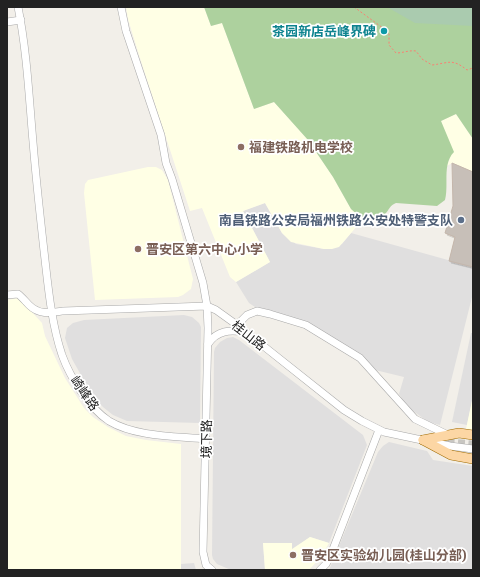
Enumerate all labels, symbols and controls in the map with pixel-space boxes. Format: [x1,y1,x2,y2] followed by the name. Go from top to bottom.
[272,23,376,39] place label: 茶园新店岳峰界碑
[379,26,389,36] marker: 茶园新店岳峰界碑
[249,139,353,155] place label: 福建铁路机电学校
[236,142,246,152] marker: 福建铁路机电学校
[219,212,453,228] place label: 南昌铁路公安局福州铁路公安处特警支队
[456,215,466,225] marker: 南昌铁路公安局福州铁路公安处特警支队
[146,241,263,257] place label: 晋安区第六中心小学
[133,244,143,254] marker: 晋安区第六中心小学
[229,317,269,353] street label: 桂山路
[67,372,103,414] street label: 崎峰路
[198,419,214,459] street label: 境下路
[301,547,467,563] place label: 晋安区实验幼儿园(桂山分部)
[288,550,298,560] marker: 晋安区实验幼儿园(桂山分部)

